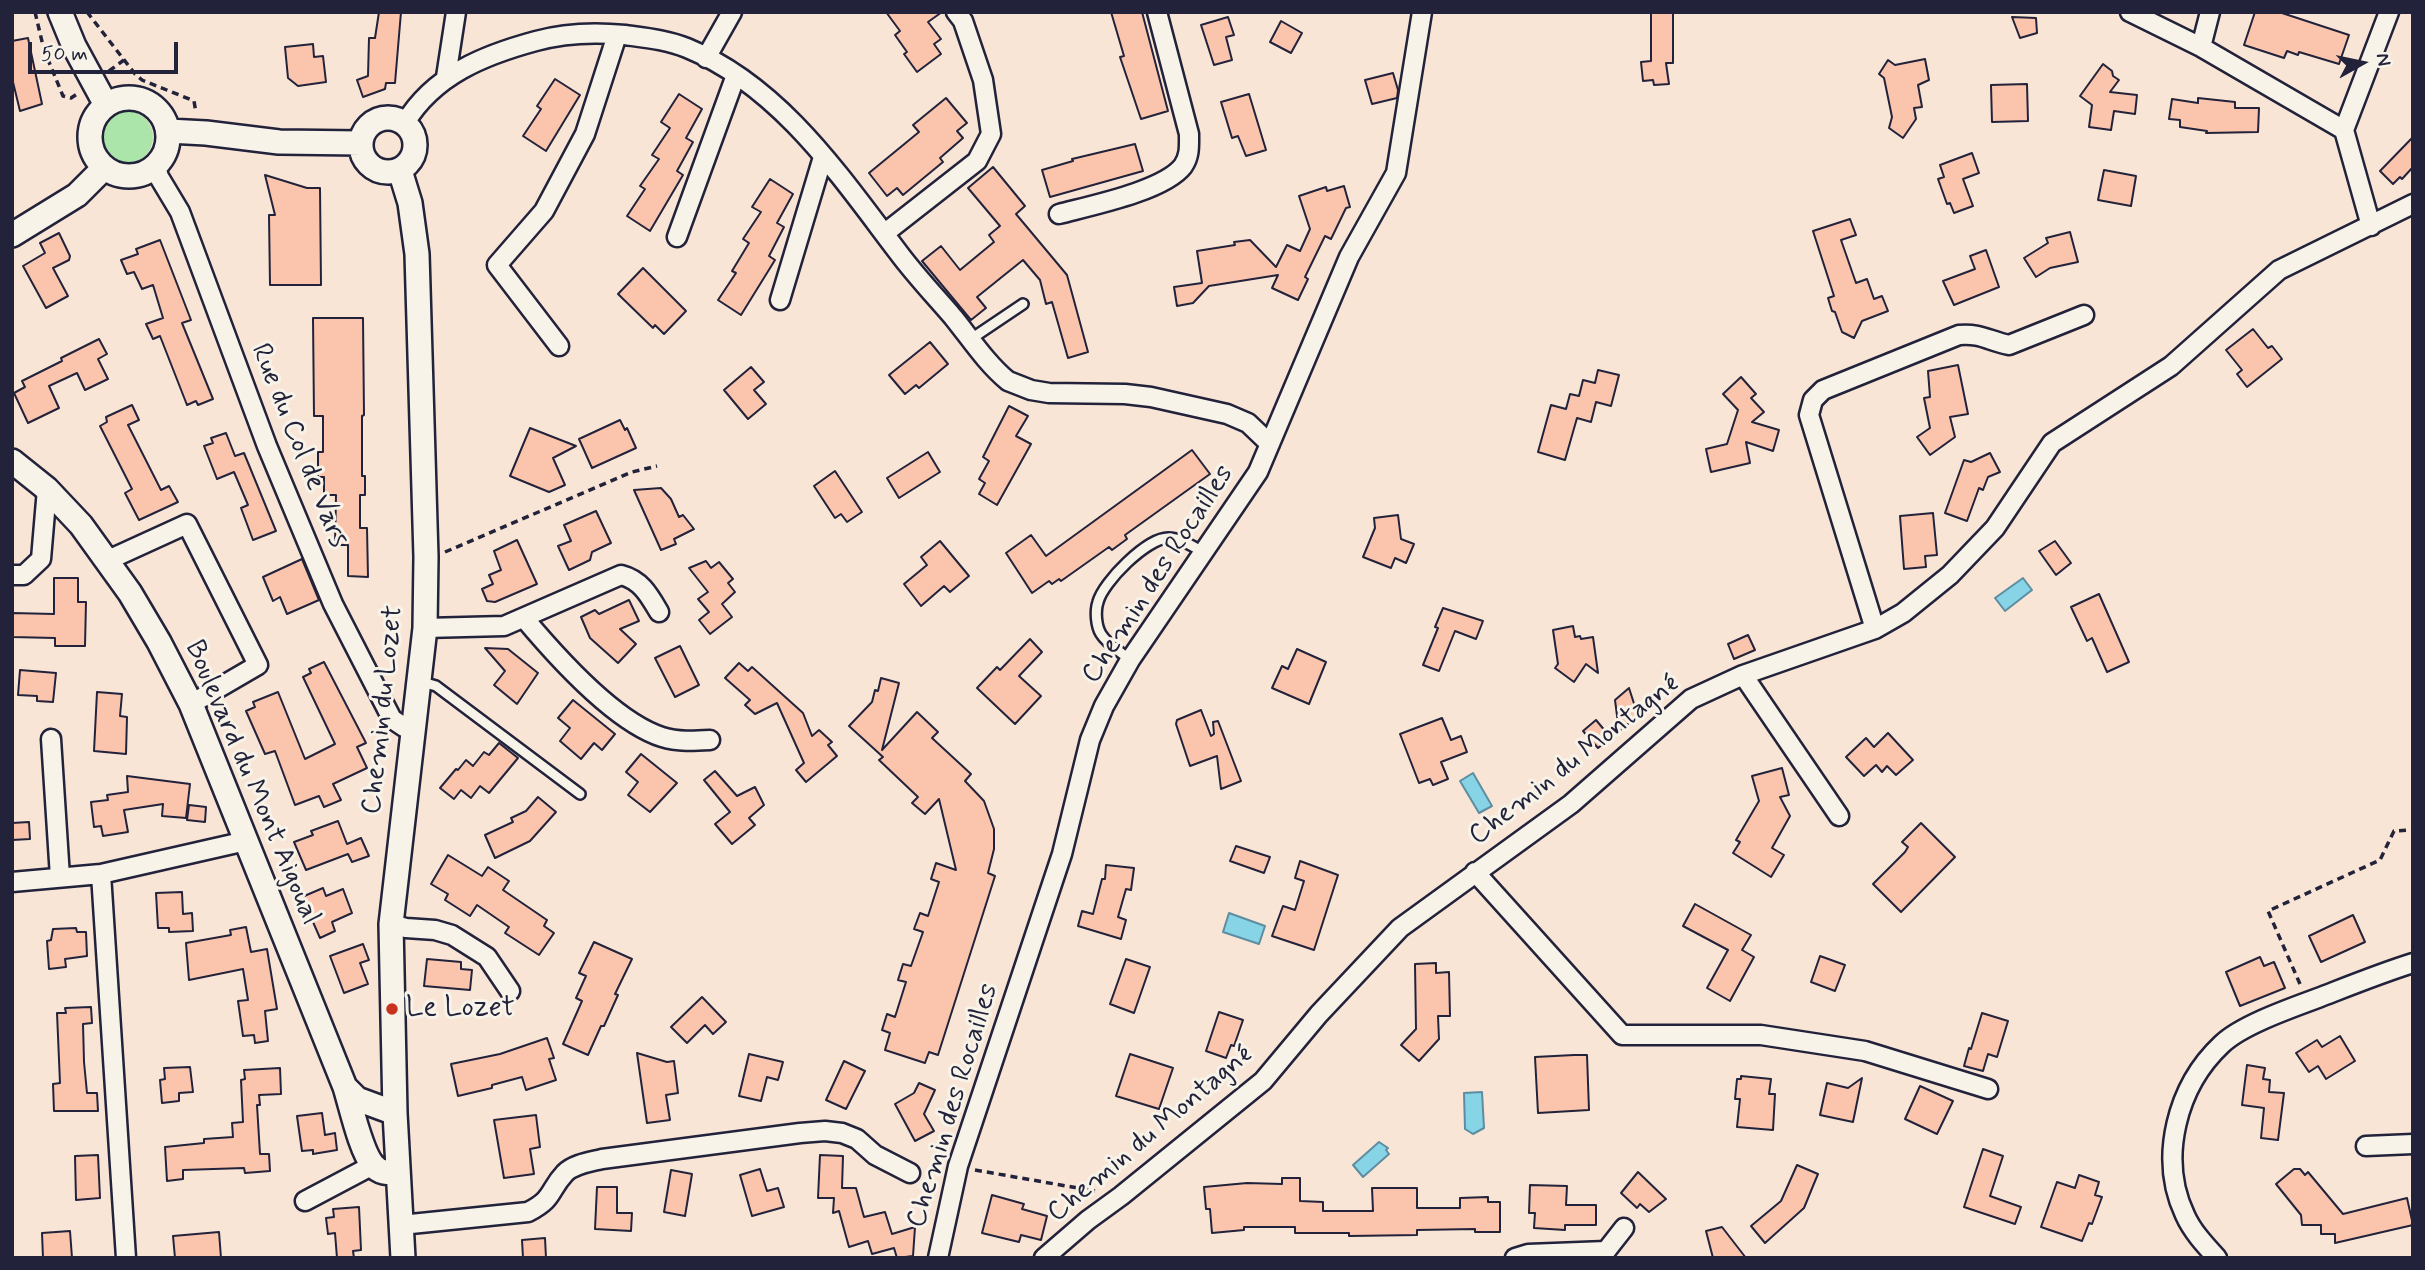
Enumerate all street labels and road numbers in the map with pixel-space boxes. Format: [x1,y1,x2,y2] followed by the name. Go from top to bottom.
[242,339,354,553] street label: Rue du Col de Vars
[1076,459,1242,691] street label: Chemin des Rocailles
[356,604,412,816] street label: Chemin du Lozet
[176,636,326,930] street label: Boulevard du Mont Aigoual
[1463,668,1687,854] street label: Chemin du Montagné
[901,980,1007,1232] street label: Chemin des Rocailles
[1041,1039,1261,1231] street label: Chemin du Montagné

